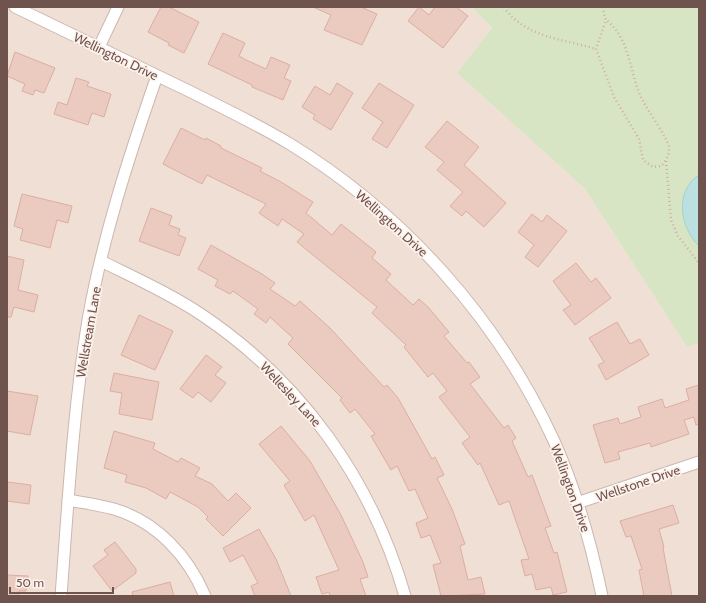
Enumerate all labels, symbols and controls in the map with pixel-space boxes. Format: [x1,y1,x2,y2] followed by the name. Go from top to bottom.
[71,29,161,83] street label: Wellington Drive
[352,186,432,260] street label: Wellington Drive
[72,285,104,379] street label: Wellstream Lane
[257,358,325,430] street label: Wellesley Lane
[548,442,594,534] street label: Wellington Drive
[594,461,682,505] street label: Wellstone Drive
[10,569,113,595] scale bar
[16,575,44,590] text: 50 m

